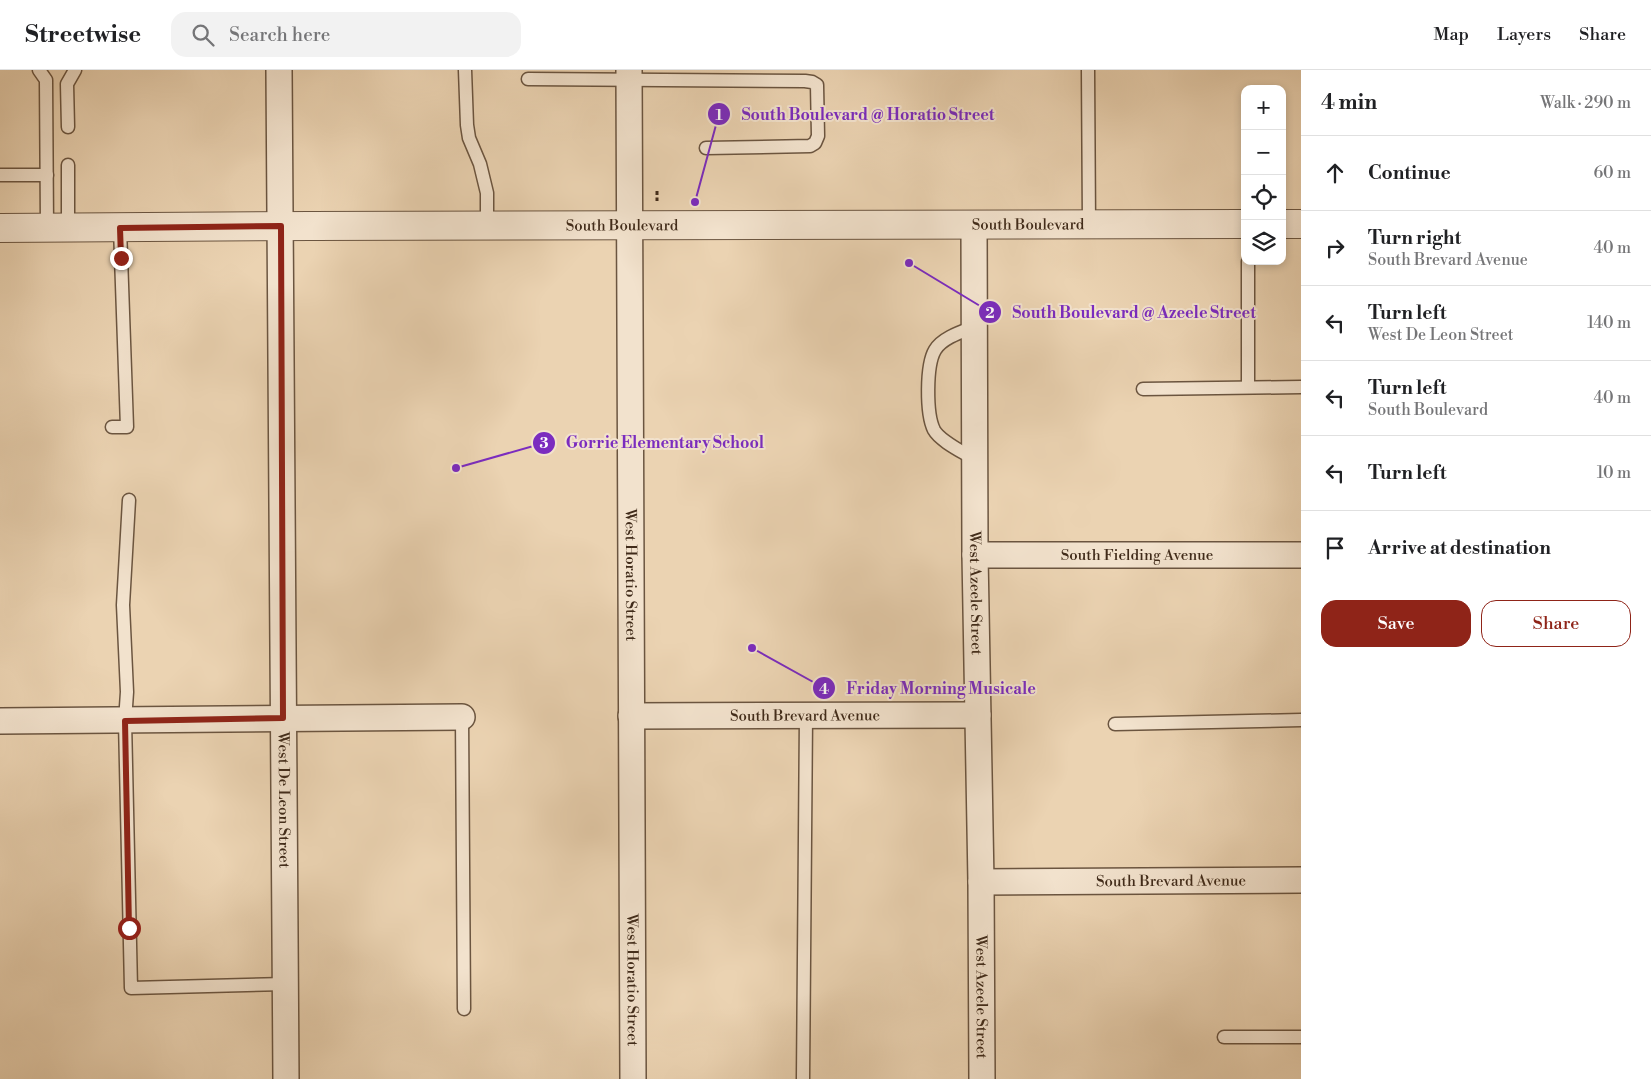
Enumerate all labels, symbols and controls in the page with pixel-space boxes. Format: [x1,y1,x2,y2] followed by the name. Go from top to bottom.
[171,12,521,57] search box
[25,20,141,50] text: Streetwise
[189,21,217,49] icon: search
[229,23,330,47] text: Search here
[1434,23,1469,46] text: Map
[1497,23,1551,46] text: Layers
[1579,23,1626,46] text: Share
[1241,85,1286,265] map controls
[1241,85,1286,130] button: +
[1321,90,1377,116] text: 4 min
[1540,93,1631,113] text: Walk · 290 m
[706,99,1004,130] callout: South Boulevard @ Horatio Street
[742,105,995,125] text: South Boulevard @ Horatio Street
[715,106,723,125] text: 1
[1241,130,1286,175] button: −
[1321,159,1349,187] icon: ahead
[1368,161,1451,185] text: Continue
[1593,163,1631,183] text: 60 m
[1241,175,1286,220] button: locate
[972,215,1085,235] street label: South Boulevard
[566,216,679,235] street label: South Boulevard
[1241,220,1286,265] button: layers
[1368,226,1461,250] text: Turn right
[1321,234,1349,262] icon: right
[1594,238,1631,258] text: 40 m
[110,247,133,270] route end
[1368,250,1528,270] text: South Brevard Avenue
[977,297,1266,328] callout: South Boulevard @ Azeele Street
[1368,301,1447,325] text: Turn left
[1012,303,1256,323] text: South Boulevard @ Azeele Street
[985,304,995,323] text: 2
[1321,309,1349,337] icon: left
[1587,313,1631,333] text: 140 m
[1368,325,1513,345] text: West De Leon Street
[1368,376,1447,400] text: Turn left
[1321,384,1349,412] icon: left
[1594,388,1631,408] text: 40 m
[1368,400,1488,420] text: South Boulevard
[531,427,774,458] callout: Gorrie Elementary School
[566,433,765,453] text: Gorrie Elementary School
[539,434,549,453] text: 3
[1321,459,1349,487] icon: left
[1368,461,1447,485] text: Turn left
[1597,463,1631,483] text: 10 m
[621,508,640,642] street label: West Horatio Street
[965,530,986,656] street label: West Azeele Street
[1321,534,1349,562] icon: arrive
[1368,536,1551,560] text: Arrive at destination
[1061,546,1213,565] street label: South Fielding Avenue
[1321,600,1471,647] button: Save
[1481,600,1631,647] button: Share
[811,673,1046,704] callout: Friday Morning Musicale
[846,679,1036,699] text: Friday Morning Musicale
[819,680,829,699] text: 4
[730,706,880,726] street label: South Brevard Avenue
[274,731,294,869] street label: West De Leon Street
[1096,871,1246,891] street label: South Brevard Avenue
[622,913,642,1047] street label: West Horatio Street
[118,917,141,940] route start
[971,934,991,1060] street label: West Azeele Street

